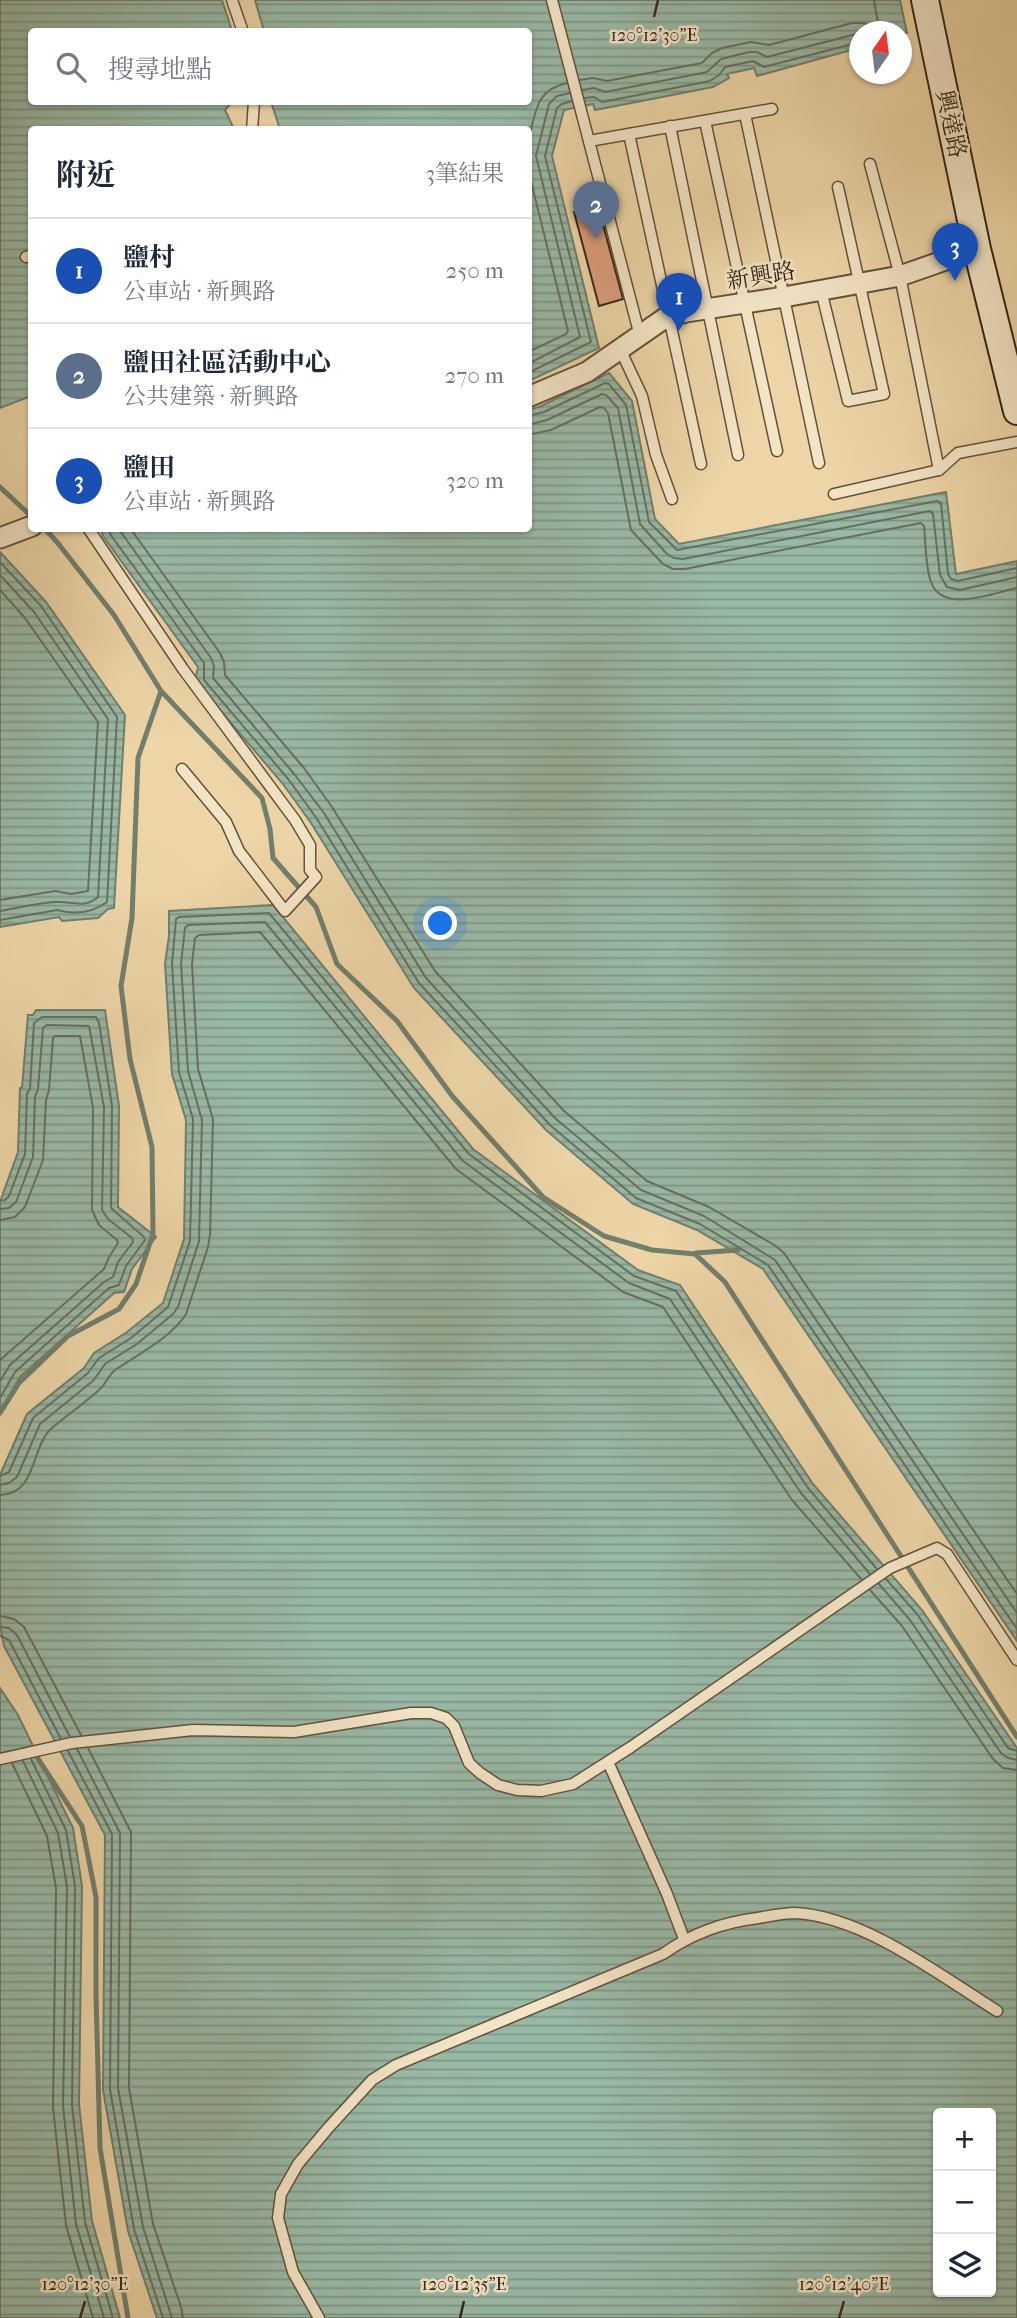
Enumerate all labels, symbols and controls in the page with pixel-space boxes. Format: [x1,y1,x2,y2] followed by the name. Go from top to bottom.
[849,21,912,84] north arrow
[610,25,698,46] text: 120°12'30"E
[28,28,532,105] search box
[52,48,90,86] icon: search
[108,54,212,85] text: 搜尋地點
[931,87,971,161] street label: 興達路
[56,158,116,193] text: 附近
[426,160,504,187] text: 3筆結果
[573,181,619,239] pin: 2
[932,223,978,281] pin: 3
[123,242,175,273] text: 鹽村
[75,257,83,284] text: 1
[446,257,504,284] text: 250 m
[725,257,797,295] street label: 新興路
[656,273,702,331] pin: 1
[123,278,276,305] text: 公車站 · 新興路
[123,347,331,378] text: 鹽田社區活動中心
[73,362,85,389] text: 2
[444,362,504,389] text: 270 m
[123,383,299,410] text: 公共建築 · 新興路
[123,452,175,483] text: 鹽田
[74,467,84,494] text: 3
[446,467,504,494] text: 320 m
[123,488,276,515] text: 公車站 · 新興路
[423,906,457,940] your location
[933,2108,996,2297] map controls
[933,2108,996,2171] button: +
[933,2171,996,2234] button: −
[933,2234,996,2297] button: layers
[41,2274,129,2295] text: 120°12'30"E
[422,2274,506,2295] text: 120°12'35"E
[799,2274,889,2295] text: 120°12'40"E

